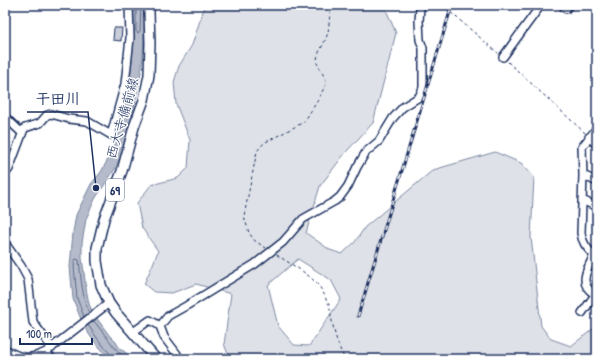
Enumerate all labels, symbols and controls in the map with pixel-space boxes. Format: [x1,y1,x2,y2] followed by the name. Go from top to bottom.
[101,75,142,161] street label: 西大寺備前線
[27,85,88,112] callout: 干田川
[35,88,81,109] text: 干田川
[106,179,124,201] road number: 69
[20,320,92,346] scale bar
[26,325,52,342] text: 100 m

